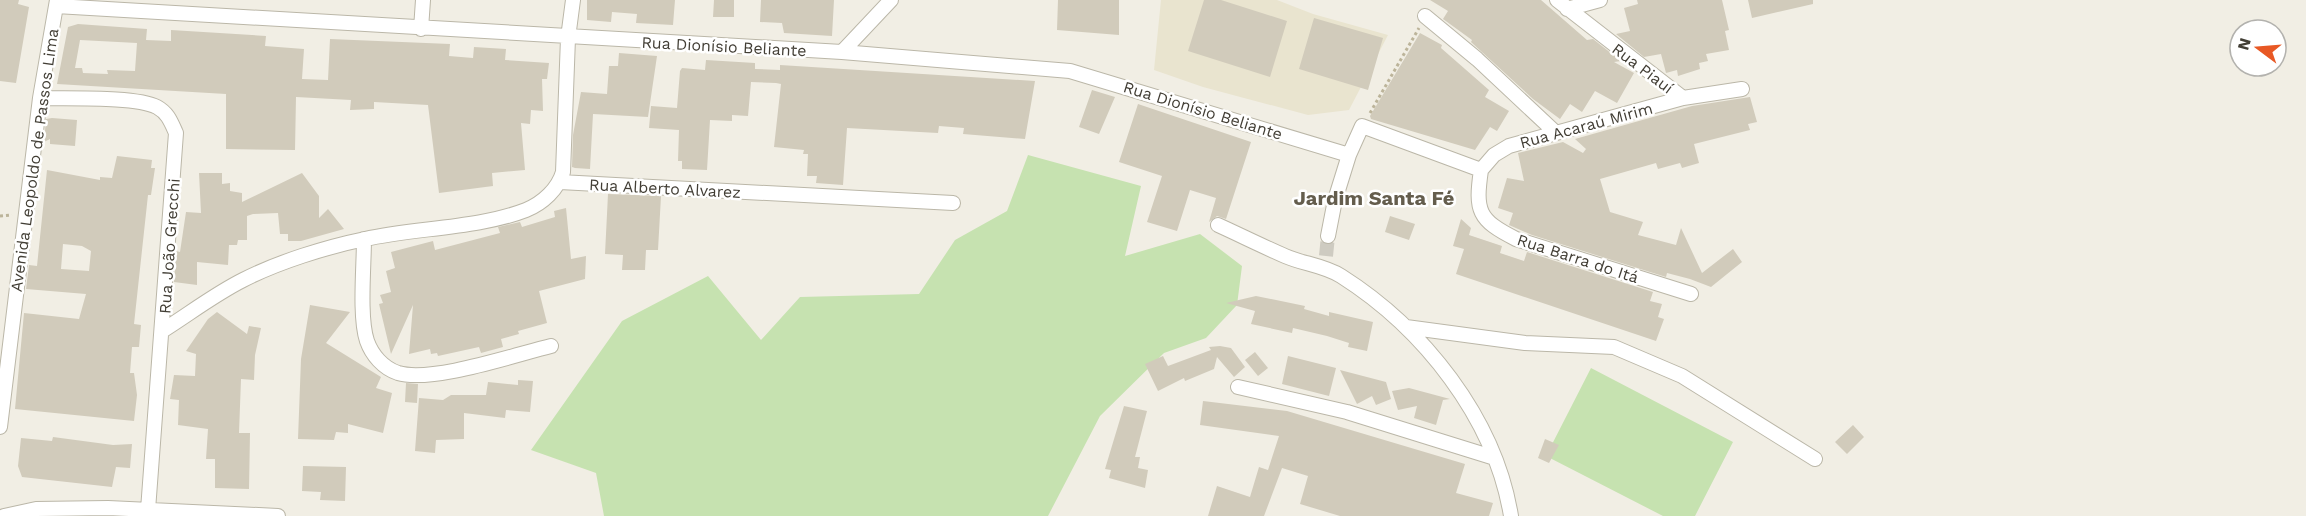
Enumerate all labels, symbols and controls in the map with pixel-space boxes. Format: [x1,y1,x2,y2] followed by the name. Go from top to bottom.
[2228,18,2288,78] north arrow
[7,27,62,293] street label: Avenida Leopoldo de Passos Lima
[641,33,807,60] street label: Rua Dionísio Beliante
[2233,36,2255,52] text: N
[1608,39,1677,98] street label: Rua Piauí
[1121,77,1285,144] street label: Rua Dionísio Beliante
[1518,99,1655,152] street label: Rua Acaraú Mirim
[589,175,741,202] street label: Rua Alberto Alvarez
[155,178,184,314] street label: Rua João Grecchi
[1294,186,1454,210] district label: Jardim Santa Fé
[1515,230,1641,287] street label: Rua Barra do Itá

